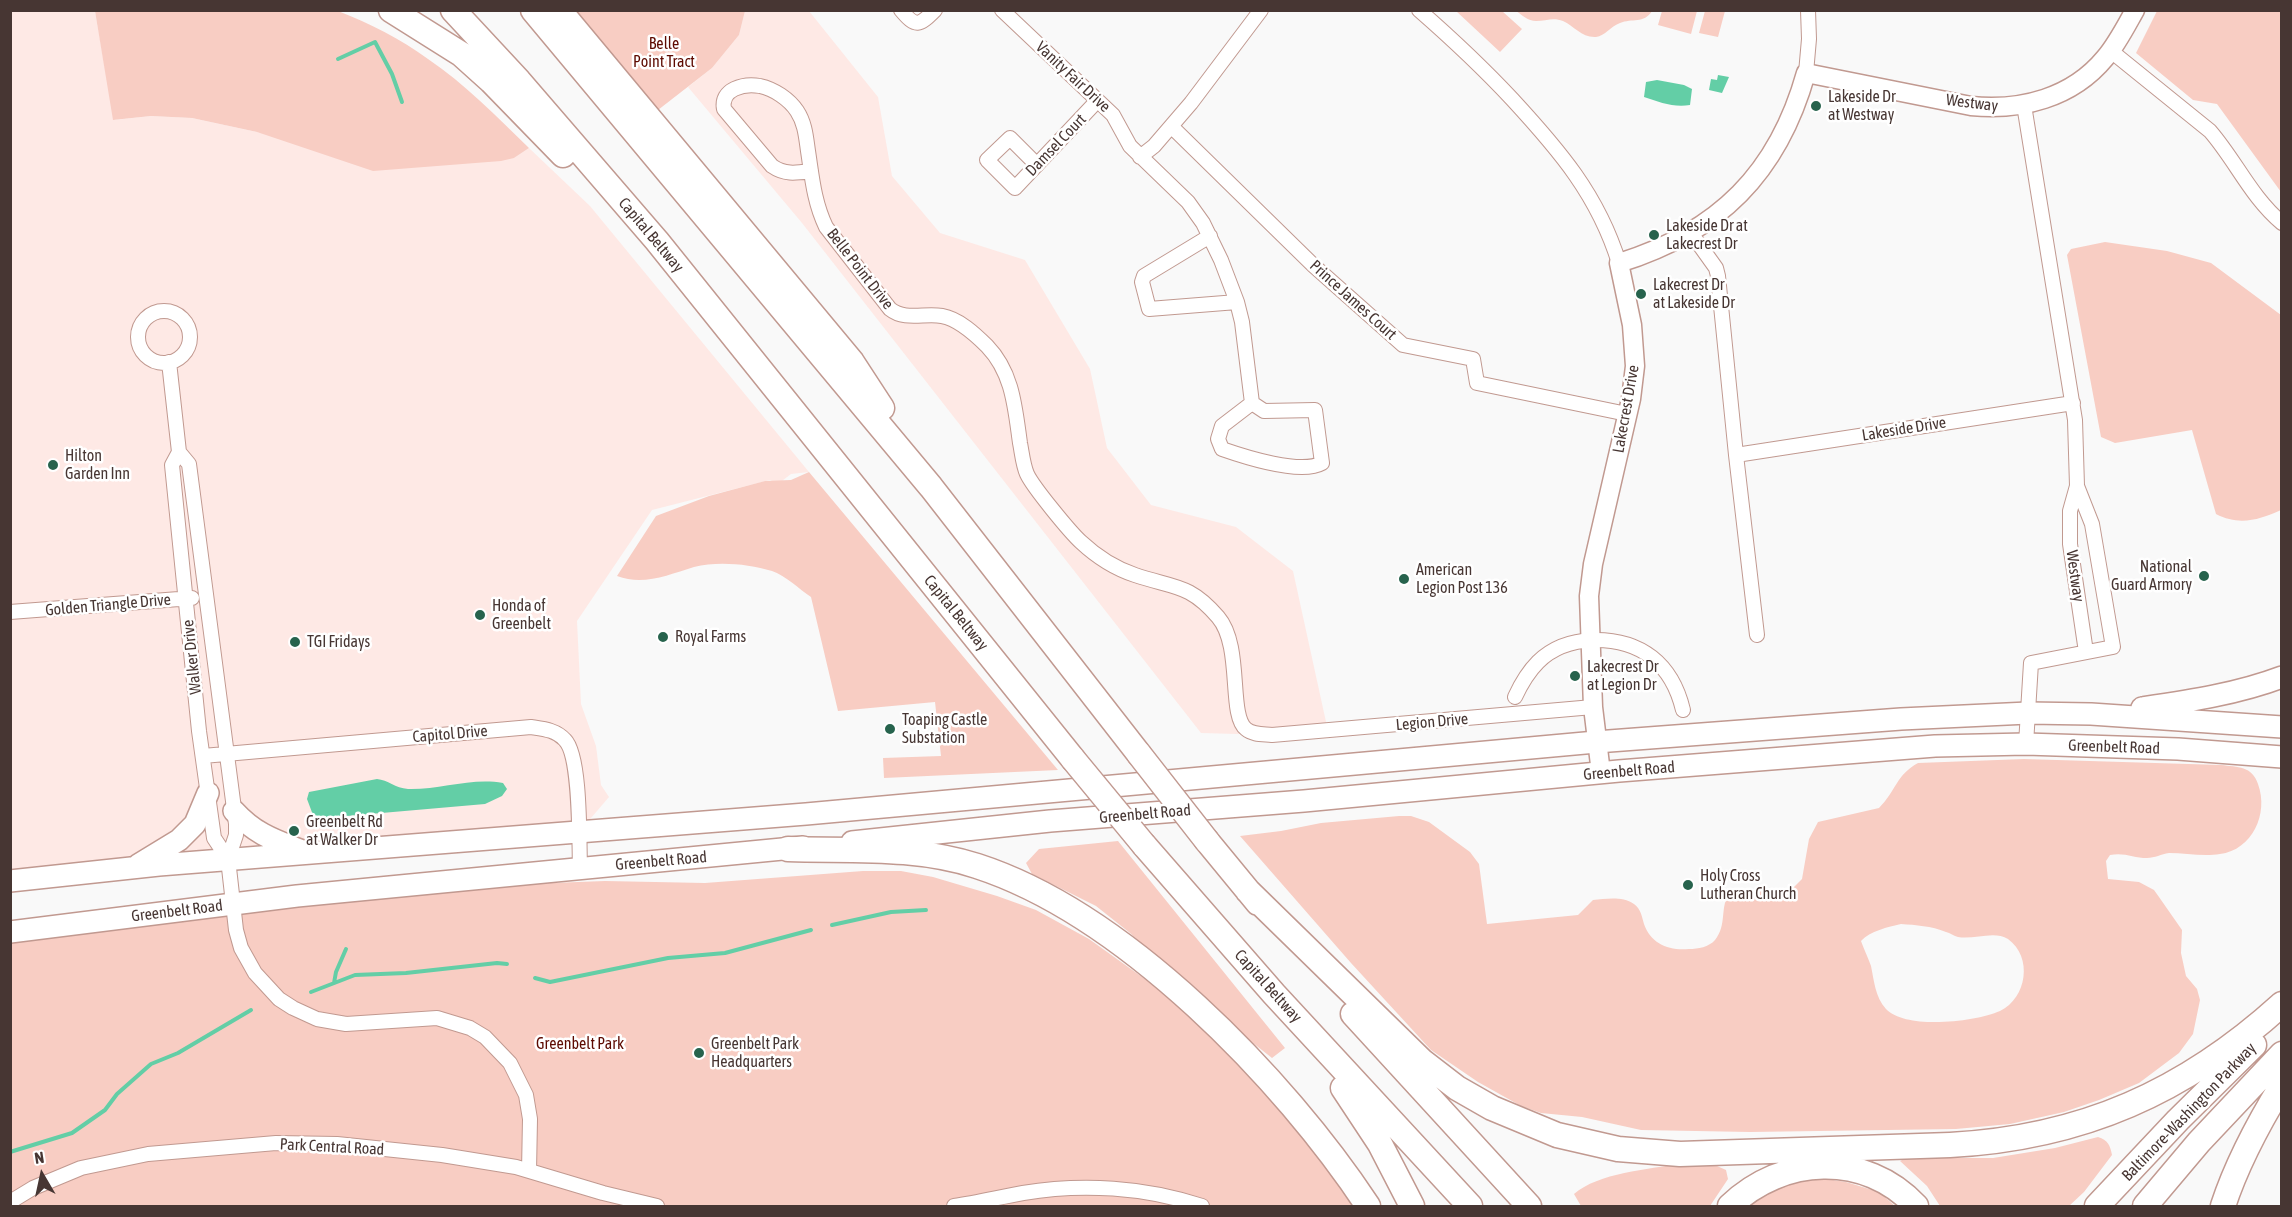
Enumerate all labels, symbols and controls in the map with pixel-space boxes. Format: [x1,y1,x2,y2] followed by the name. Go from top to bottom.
[633,34,695,72] park label: Belle Point Tract
[1032,38,1114,116] street label: Vanity Fair Drive
[1828,87,1896,125] place label: Lakeside Dr at Westway
[1945,90,1999,116] street label: Westway
[1809,99,1823,113] marker: Lakeside Dr at Westway
[1022,110,1090,180] street label: Damsel Court
[614,194,688,276] street label: Capital Beltway
[1666,216,1748,254] place label: Lakeside Dr at Lakecrest Dr
[823,225,897,313] street label: Belle Point Drive
[1647,228,1661,242] marker: Lakeside Dr at Lakecrest Dr
[1306,256,1400,344] street label: Prince James Court
[1653,275,1735,313] place label: Lakecrest Dr at Lakeside Dr
[1634,287,1648,301] marker: Lakecrest Dr at Lakeside Dr
[1609,364,1643,454] street label: Lakecrest Drive
[1861,413,1947,445] street label: Lakeside Drive
[65,446,130,484] place label: Hilton Garden Inn
[46,458,60,472] marker: Hilton Garden Inn
[2062,549,2088,603] street label: Westway
[2111,557,2192,595] place label: National Guard Armory
[1416,560,1508,598] place label: American Legion Post 136
[2197,569,2211,583] marker: National Guard Armory
[920,571,992,655] street label: Capital Beltway
[1397,572,1411,586] marker: American Legion Post 136
[44,590,172,620] street label: Golden Triangle Drive
[492,596,551,634] place label: Honda of Greenbelt
[473,608,487,622] marker: Honda of Greenbelt
[179,619,205,695] street label: Walker Drive
[675,627,746,647] place label: Royal Farms
[656,630,670,644] marker: Royal Farms
[307,632,370,652] place label: TGI Fridays
[288,635,302,649] marker: TGI Fridays
[1587,657,1659,695] place label: Lakecrest Dr at Legion Dr
[1568,669,1582,683] marker: Lakecrest Dr at Legion Dr
[1395,709,1469,735] street label: Legion Drive
[902,710,987,748] place label: Toaping Castle Substation
[412,721,488,747] street label: Capitol Drive
[883,722,897,736] marker: Toaping Castle Substation
[2068,736,2160,758] street label: Greenbelt Road
[1582,757,1676,785] street label: Greenbelt Road
[1098,800,1192,828] street label: Greenbelt Road
[306,812,383,850] place label: Greenbelt Rd at Walker Dr
[287,824,301,838] marker: Greenbelt Rd at Walker Dr
[614,847,708,875] street label: Greenbelt Road
[1700,866,1796,904] place label: Holy Cross Lutheran Church
[1681,878,1695,892] marker: Holy Cross Lutheran Church
[130,896,224,926] street label: Greenbelt Road
[1230,946,1306,1026] street label: Capital Beltway
[536,1034,624,1054] park label: Greenbelt Park
[711,1034,799,1072] place label: Greenbelt Park Headquarters
[2118,1039,2260,1185] street label: Baltimore-Washington Parkway
[692,1046,706,1060] marker: Greenbelt Park Headquarters
[279,1135,385,1159] street label: Park Central Road
[12,1145,72,1205] north arrow
[33,1148,45,1167] text: N

